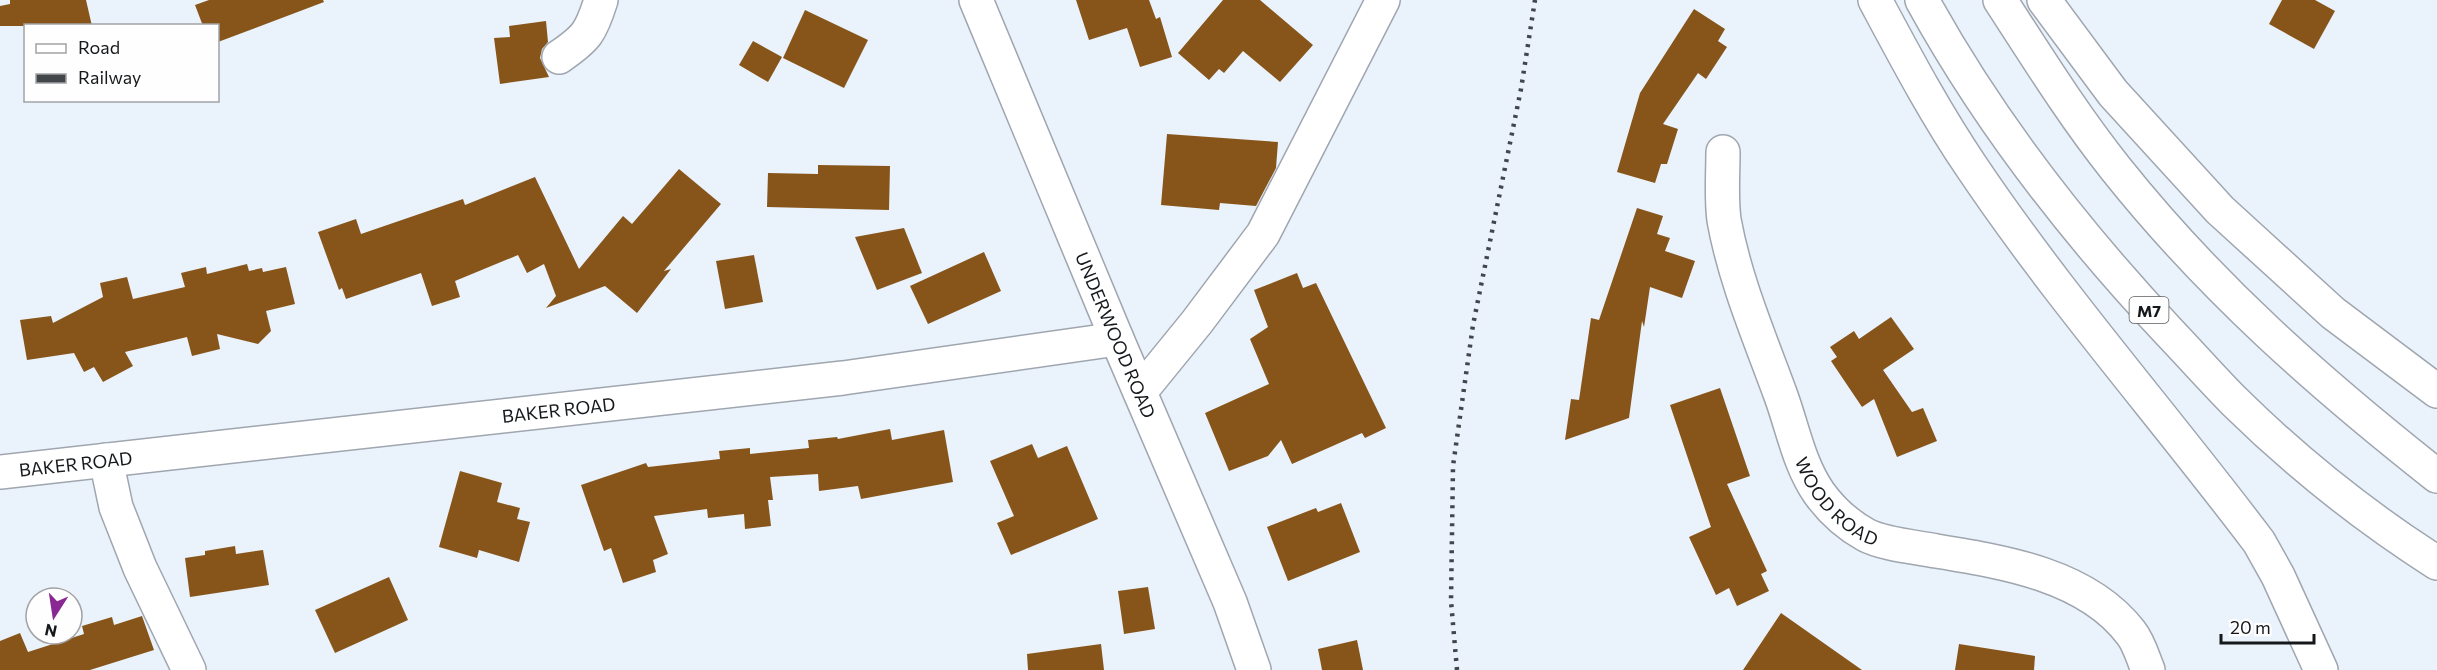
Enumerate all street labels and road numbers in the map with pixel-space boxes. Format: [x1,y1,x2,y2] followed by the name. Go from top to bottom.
[1071,249,1161,421] street label: UNDERWOOD ROAD
[2130,297,2168,323] road number: M7
[501,392,616,427] street label: BAKER ROAD
[18,446,133,481] street label: BAKER ROAD
[1791,453,1881,550] street label: WOOD ROAD

